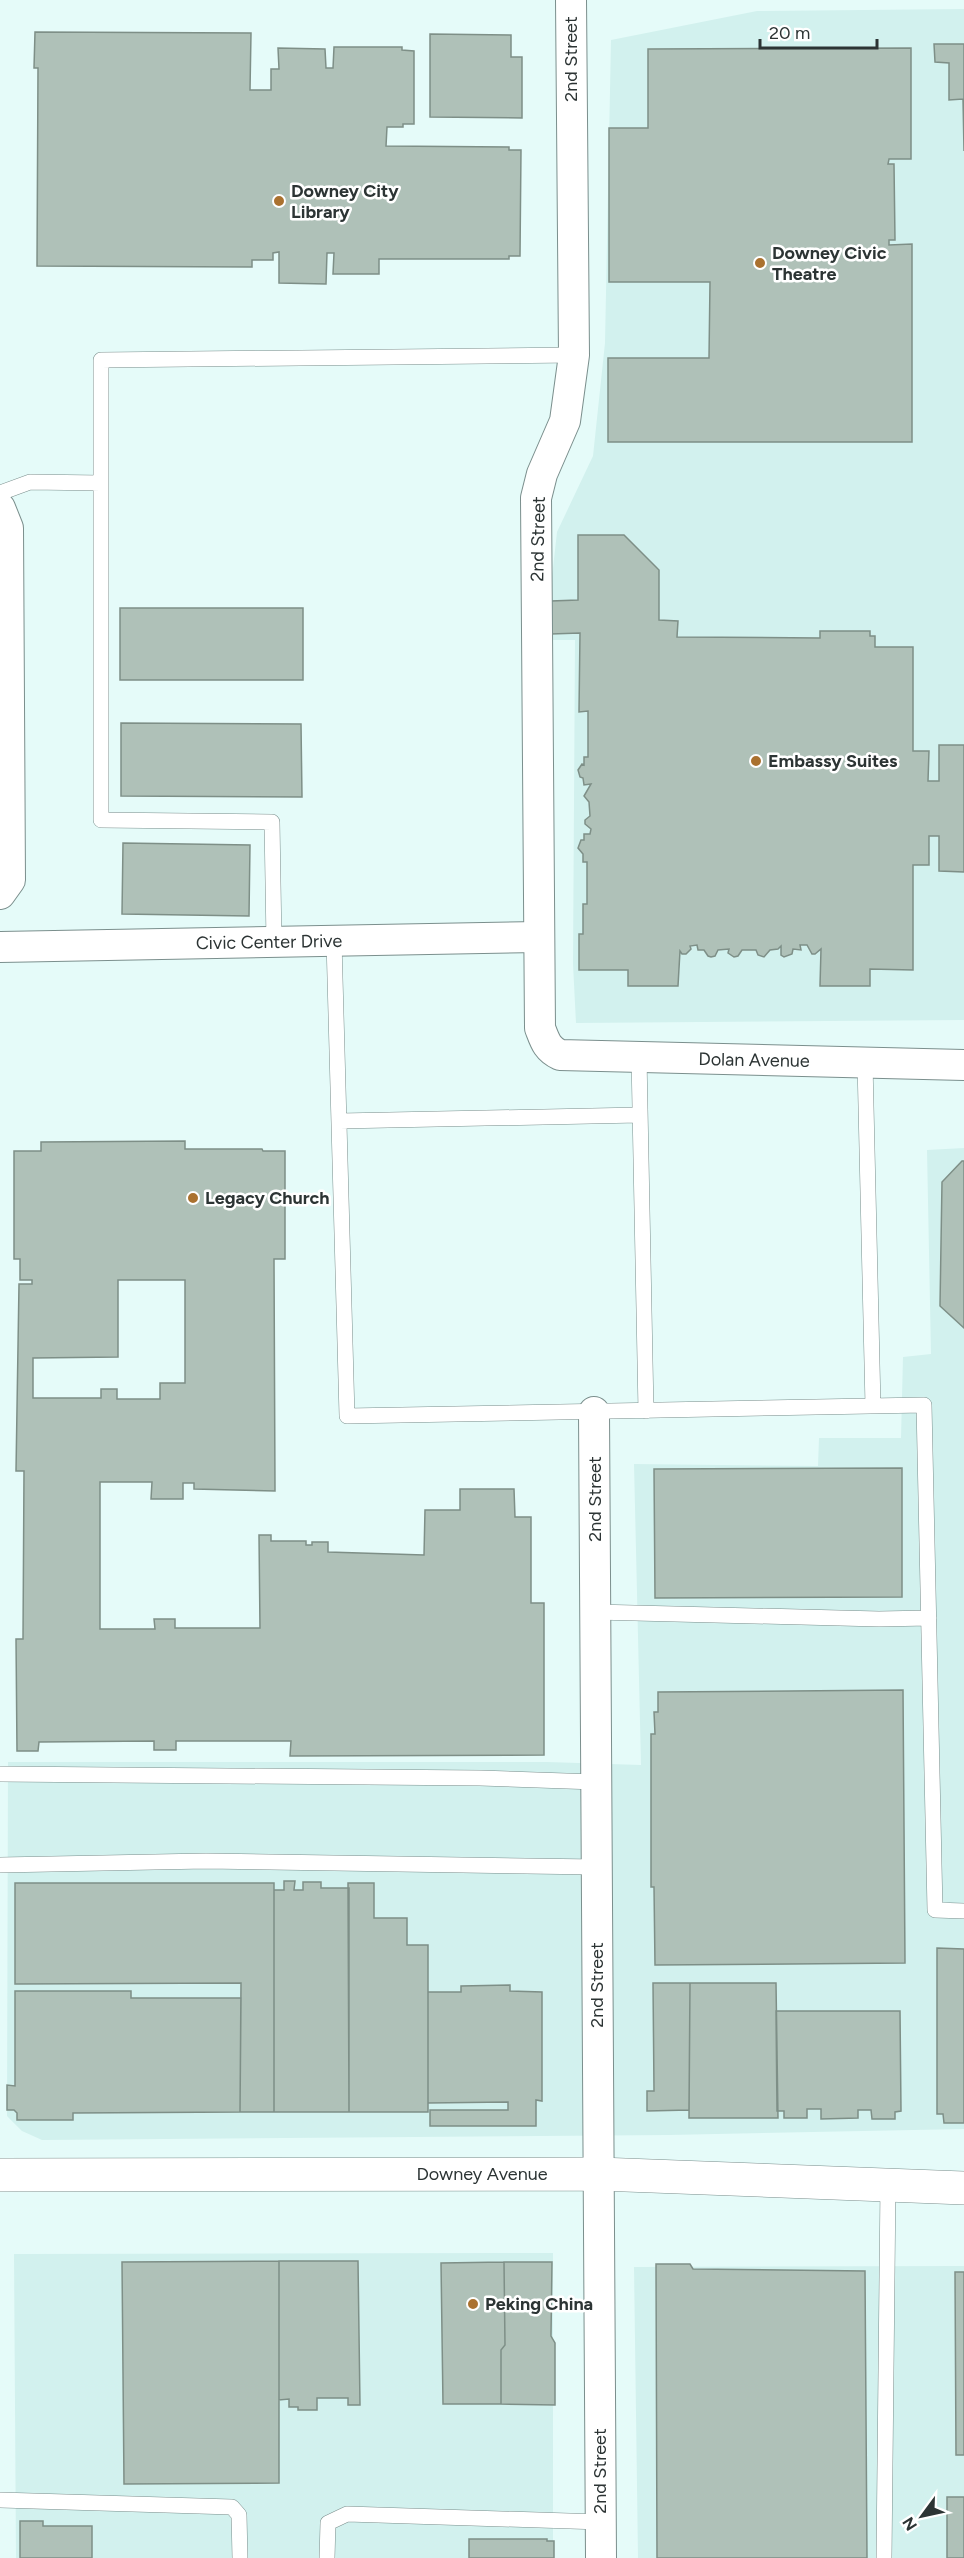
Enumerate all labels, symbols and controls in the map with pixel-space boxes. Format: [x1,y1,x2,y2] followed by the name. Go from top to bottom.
[760,12,877,50] scale bar
[560,16,582,102] street label: 2nd Street
[769,22,810,44] text: 20 m
[291,180,399,223] place label: Downey City Library
[272,194,286,208] marker: Downey City Library
[772,242,887,285] place label: Downey Civic Theatre
[753,256,767,270] marker: Downey Civic Theatre
[526,496,550,582] street label: 2nd Street
[768,750,898,772] place label: Embassy Suites
[749,754,763,768] marker: Embassy Suites
[196,930,343,954] street label: Civic Center Drive
[698,1048,810,1072] street label: Dolan Avenue
[205,1187,330,1209] place label: Legacy Church
[186,1191,200,1205] marker: Legacy Church
[584,1456,606,1542] street label: 2nd Street
[586,1942,608,2028] street label: 2nd Street
[416,2163,548,2185] street label: Downey Avenue
[485,2293,593,2315] place label: Peking China
[466,2297,480,2311] marker: Peking China
[589,2428,611,2514] street label: 2nd Street
[892,2486,952,2546] north arrow
[899,2514,921,2534] text: N

